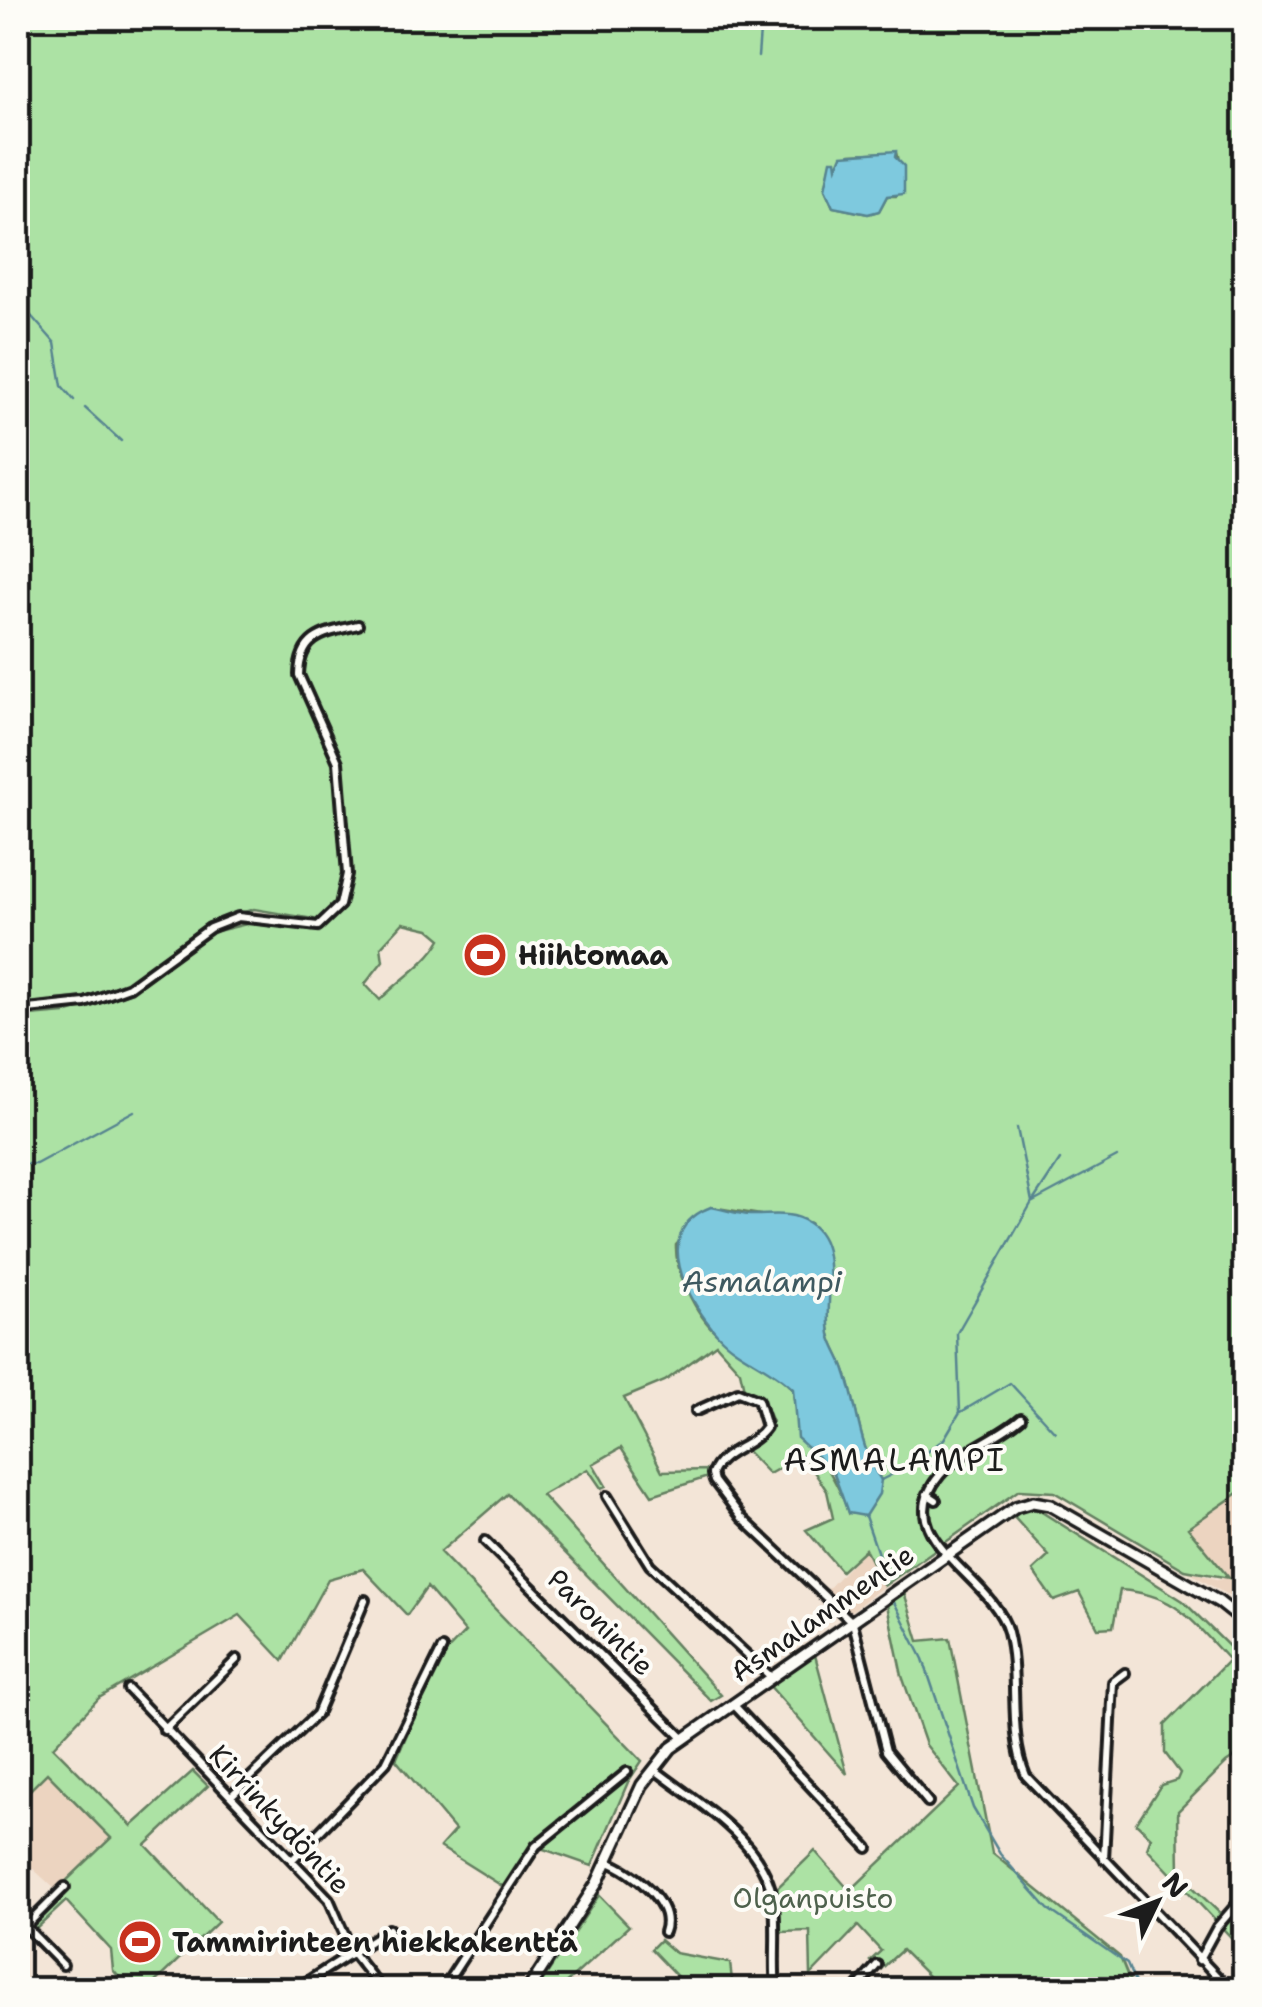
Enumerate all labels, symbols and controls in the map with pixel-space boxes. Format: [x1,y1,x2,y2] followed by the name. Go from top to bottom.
[462,932,508,978] sports icon: Hiihtomaa
[518,936,668,974] place label: Hiihtomaa
[682,1261,843,1302] water label: Asmalampi
[784,1438,1006,1481] district label: ASMALAMPI
[723,1535,921,1691] street label: Asmalammentie
[539,1560,663,1684] street label: Paronintie
[201,1736,359,1902] street label: Kirrinkydöntie
[1107,1852,1207,1952] north arrow
[1154,1864,1197,1906] text: N
[733,1879,893,1917] park label: Olganpuisto
[117,1919,163,1965] sports icon: Tammirinteen hiekkakenttä
[172,1923,578,1961] place label: Tammirinteen hiekkakenttä

